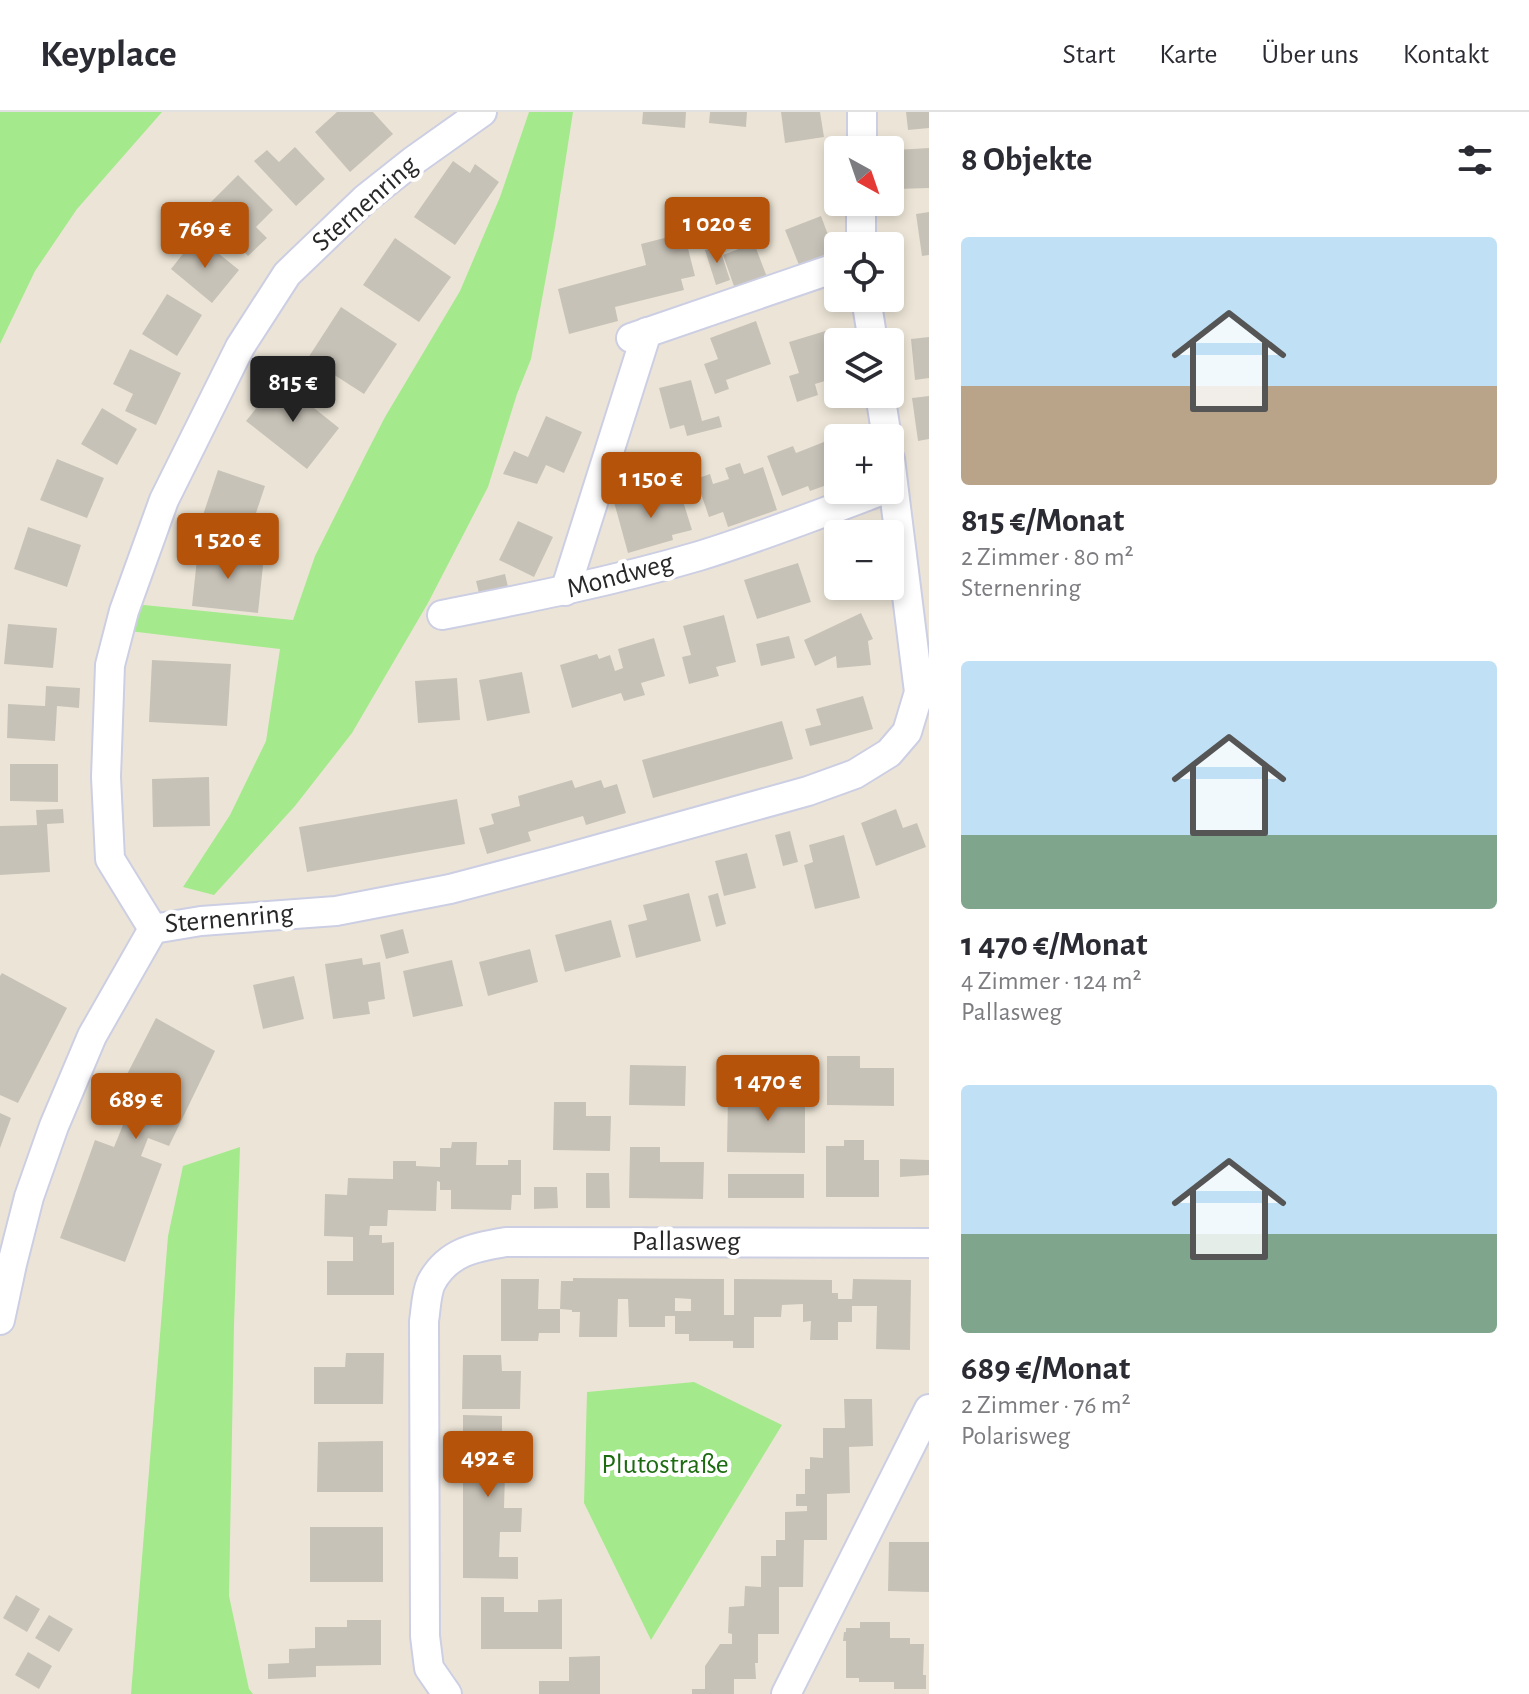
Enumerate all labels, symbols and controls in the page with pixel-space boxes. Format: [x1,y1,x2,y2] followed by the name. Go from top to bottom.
[40,36,177,74] text: Keyplace
[1063,41,1115,69] text: Start
[1159,41,1218,69] text: Karte
[1262,41,1359,69] text: Über uns
[1403,41,1489,69] text: Kontakt
[824,136,904,216] north arrow
[824,136,904,600] map controls
[1453,138,1497,182] icon: filters
[961,143,1092,177] text: 8 Objekte
[307,151,423,257] street label: Sternenring
[643,197,791,265] pin: 1 020 €
[149,202,261,270] pin: 769 €
[683,210,751,236] text: 1 020 €
[179,215,231,241] text: 769 €
[824,232,904,312] button: locate
[1157,289,1301,433] icon: home
[824,328,904,408] button: layers
[237,356,349,424] pin: 815 €
[268,369,318,395] text: 815 €
[824,424,904,504] button: +
[577,452,725,520] pin: 1 150 €
[619,465,683,491] text: 1 150 €
[961,504,1124,538] text: 815 €/Monat
[154,513,302,581] pin: 1 520 €
[824,520,904,600] button: −
[195,526,261,552] text: 1 520 €
[961,544,1134,570] text: 2 Zimmer · 80 m²
[564,548,676,604] street label: Mondweg
[961,575,1081,601] text: Sternenring
[1157,713,1301,857] icon: home
[163,899,295,939] street label: Sternenring
[961,928,1148,962] text: 1 470 €/Monat
[961,968,1142,994] text: 4 Zimmer · 124 m²
[961,999,1062,1025] text: Pallasweg
[694,1055,842,1123] pin: 1 470 €
[734,1068,802,1094] text: 1 470 €
[80,1073,192,1141] pin: 689 €
[109,1086,163,1112] text: 689 €
[1157,1137,1301,1281] icon: home
[632,1228,741,1256] street label: Pallasweg
[961,1352,1130,1386] text: 689 €/Monat
[961,1392,1131,1418] text: 2 Zimmer · 76 m²
[961,1423,1070,1449] text: Polarisweg
[432,1431,544,1499] pin: 492 €
[461,1444,515,1470] text: 492 €
[601,1451,729,1479] park label: Plutostraße

